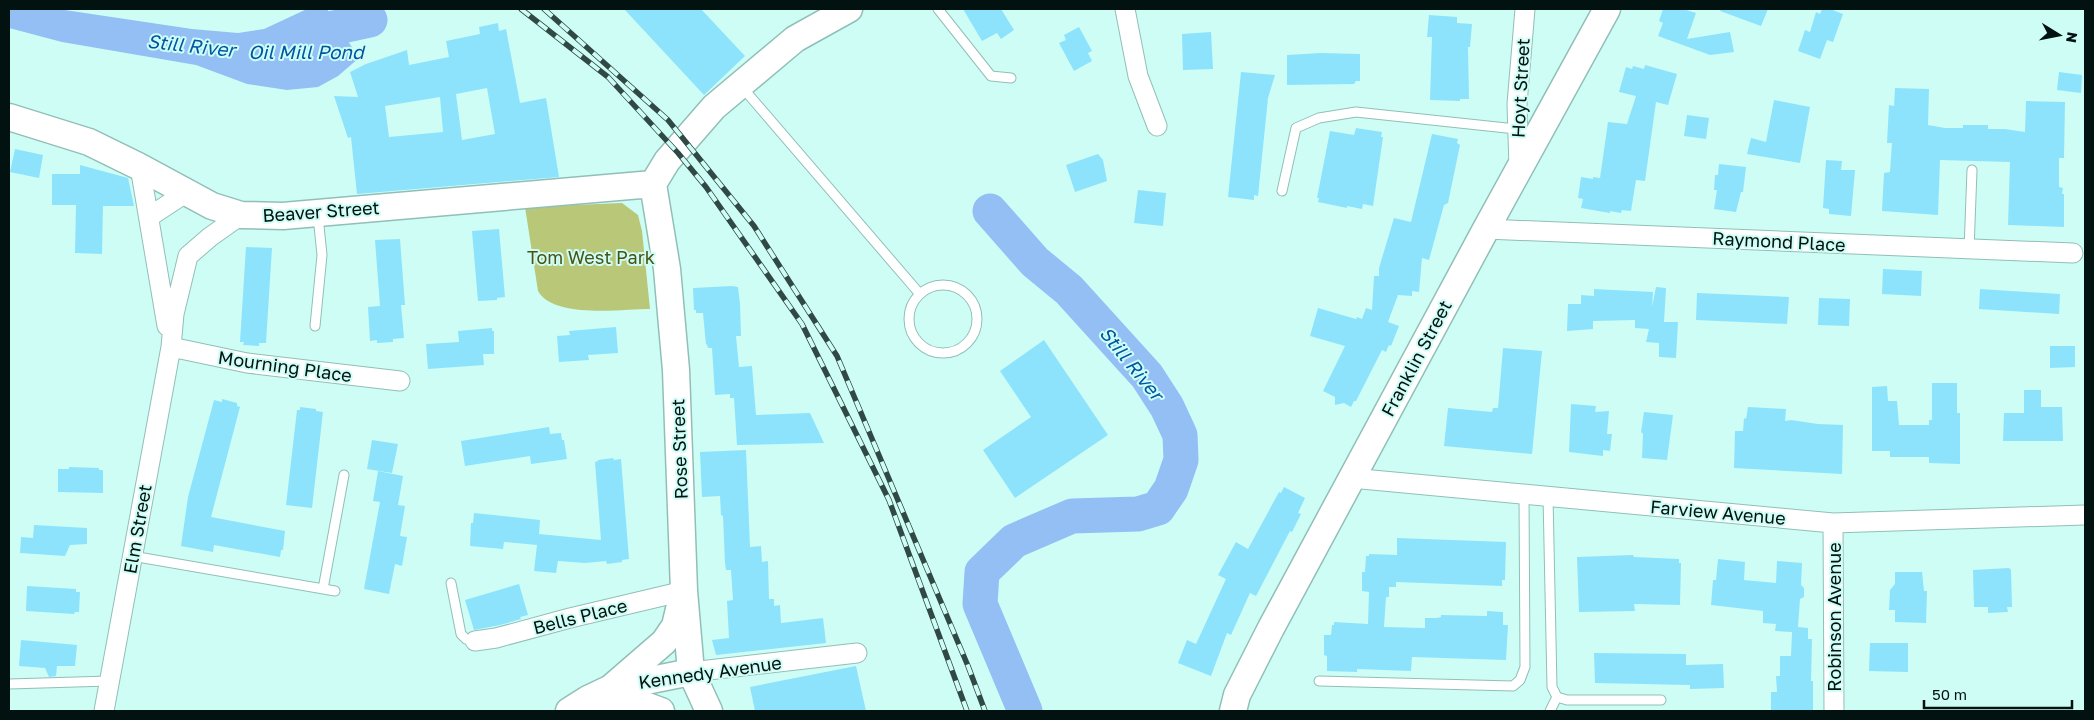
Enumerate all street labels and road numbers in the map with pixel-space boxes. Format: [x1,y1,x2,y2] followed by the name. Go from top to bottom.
[1506,38,1534,138] street label: Hoyt Street
[262,196,380,226] street label: Beaver Street
[1712,227,1846,255] street label: Raymond Place
[1376,296,1456,420] street label: Franklin Street
[217,346,353,386] street label: Mourning Place
[666,398,692,500] street label: Rose Street
[118,483,156,575] street label: Elm Street
[1649,495,1787,529] street label: Farview Avenue
[1823,542,1845,692] street label: Robinson Avenue
[531,594,629,638] street label: Bells Place
[637,651,783,693] street label: Kennedy Avenue

